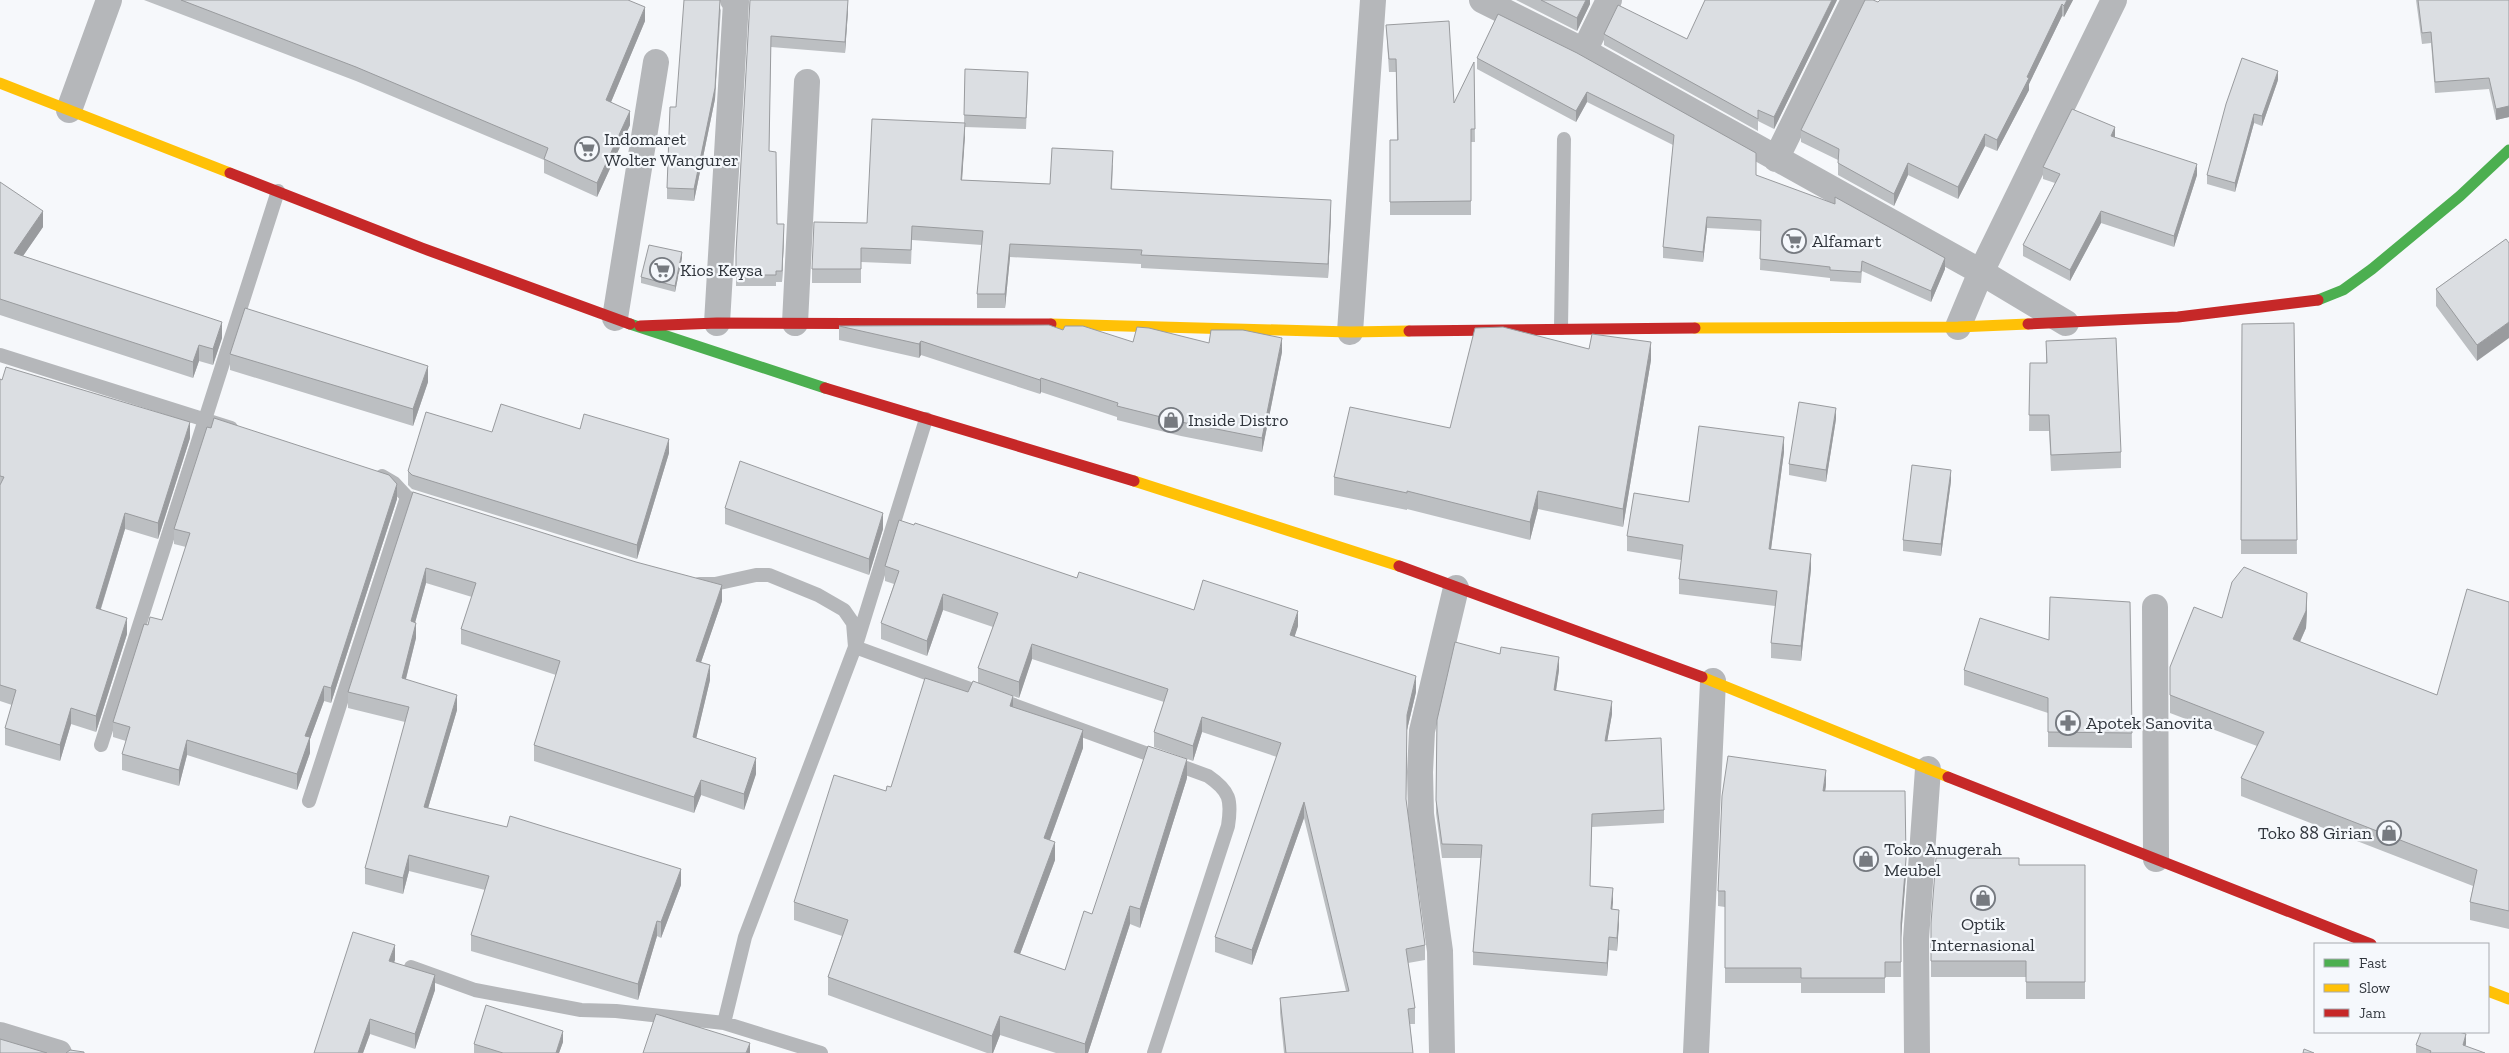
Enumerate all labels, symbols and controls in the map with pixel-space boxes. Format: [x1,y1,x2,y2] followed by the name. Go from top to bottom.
[604,128,738,171] place label: Indomaret Wolter Wangurer
[574,136,600,162] supermarket icon: Indomaret Wolter Wangurer
[1781,228,1807,254] supermarket icon: Alfamart
[1812,230,1882,252] place label: Alfamart
[649,257,675,283] supermarket icon: Kios Keysa
[680,259,763,281] place label: Kios Keysa
[1158,407,1184,433] shop icon: Inside Distro
[1188,409,1289,431] place label: Inside Distro
[2055,710,2081,736] pharmacy icon: Apotek Sanovita
[2086,712,2213,734] place label: Apotek Sanovita
[2376,820,2402,846] shop icon: Toko 88 Girian
[2258,822,2373,844] place label: Toko 88 Girian
[1884,838,2002,881] place label: Toko Anugerah Meubel
[1853,846,1879,872] shop icon: Toko Anugerah Meubel
[1970,885,1996,911] shop icon: Optik Internasional
[1931,913,2035,956] place label: Optik Internasional
[2314,943,2489,1033] legend
[2359,954,2387,972] text: Fast
[2359,979,2391,997] text: Slow
[2359,1004,2386,1022] text: Jam

